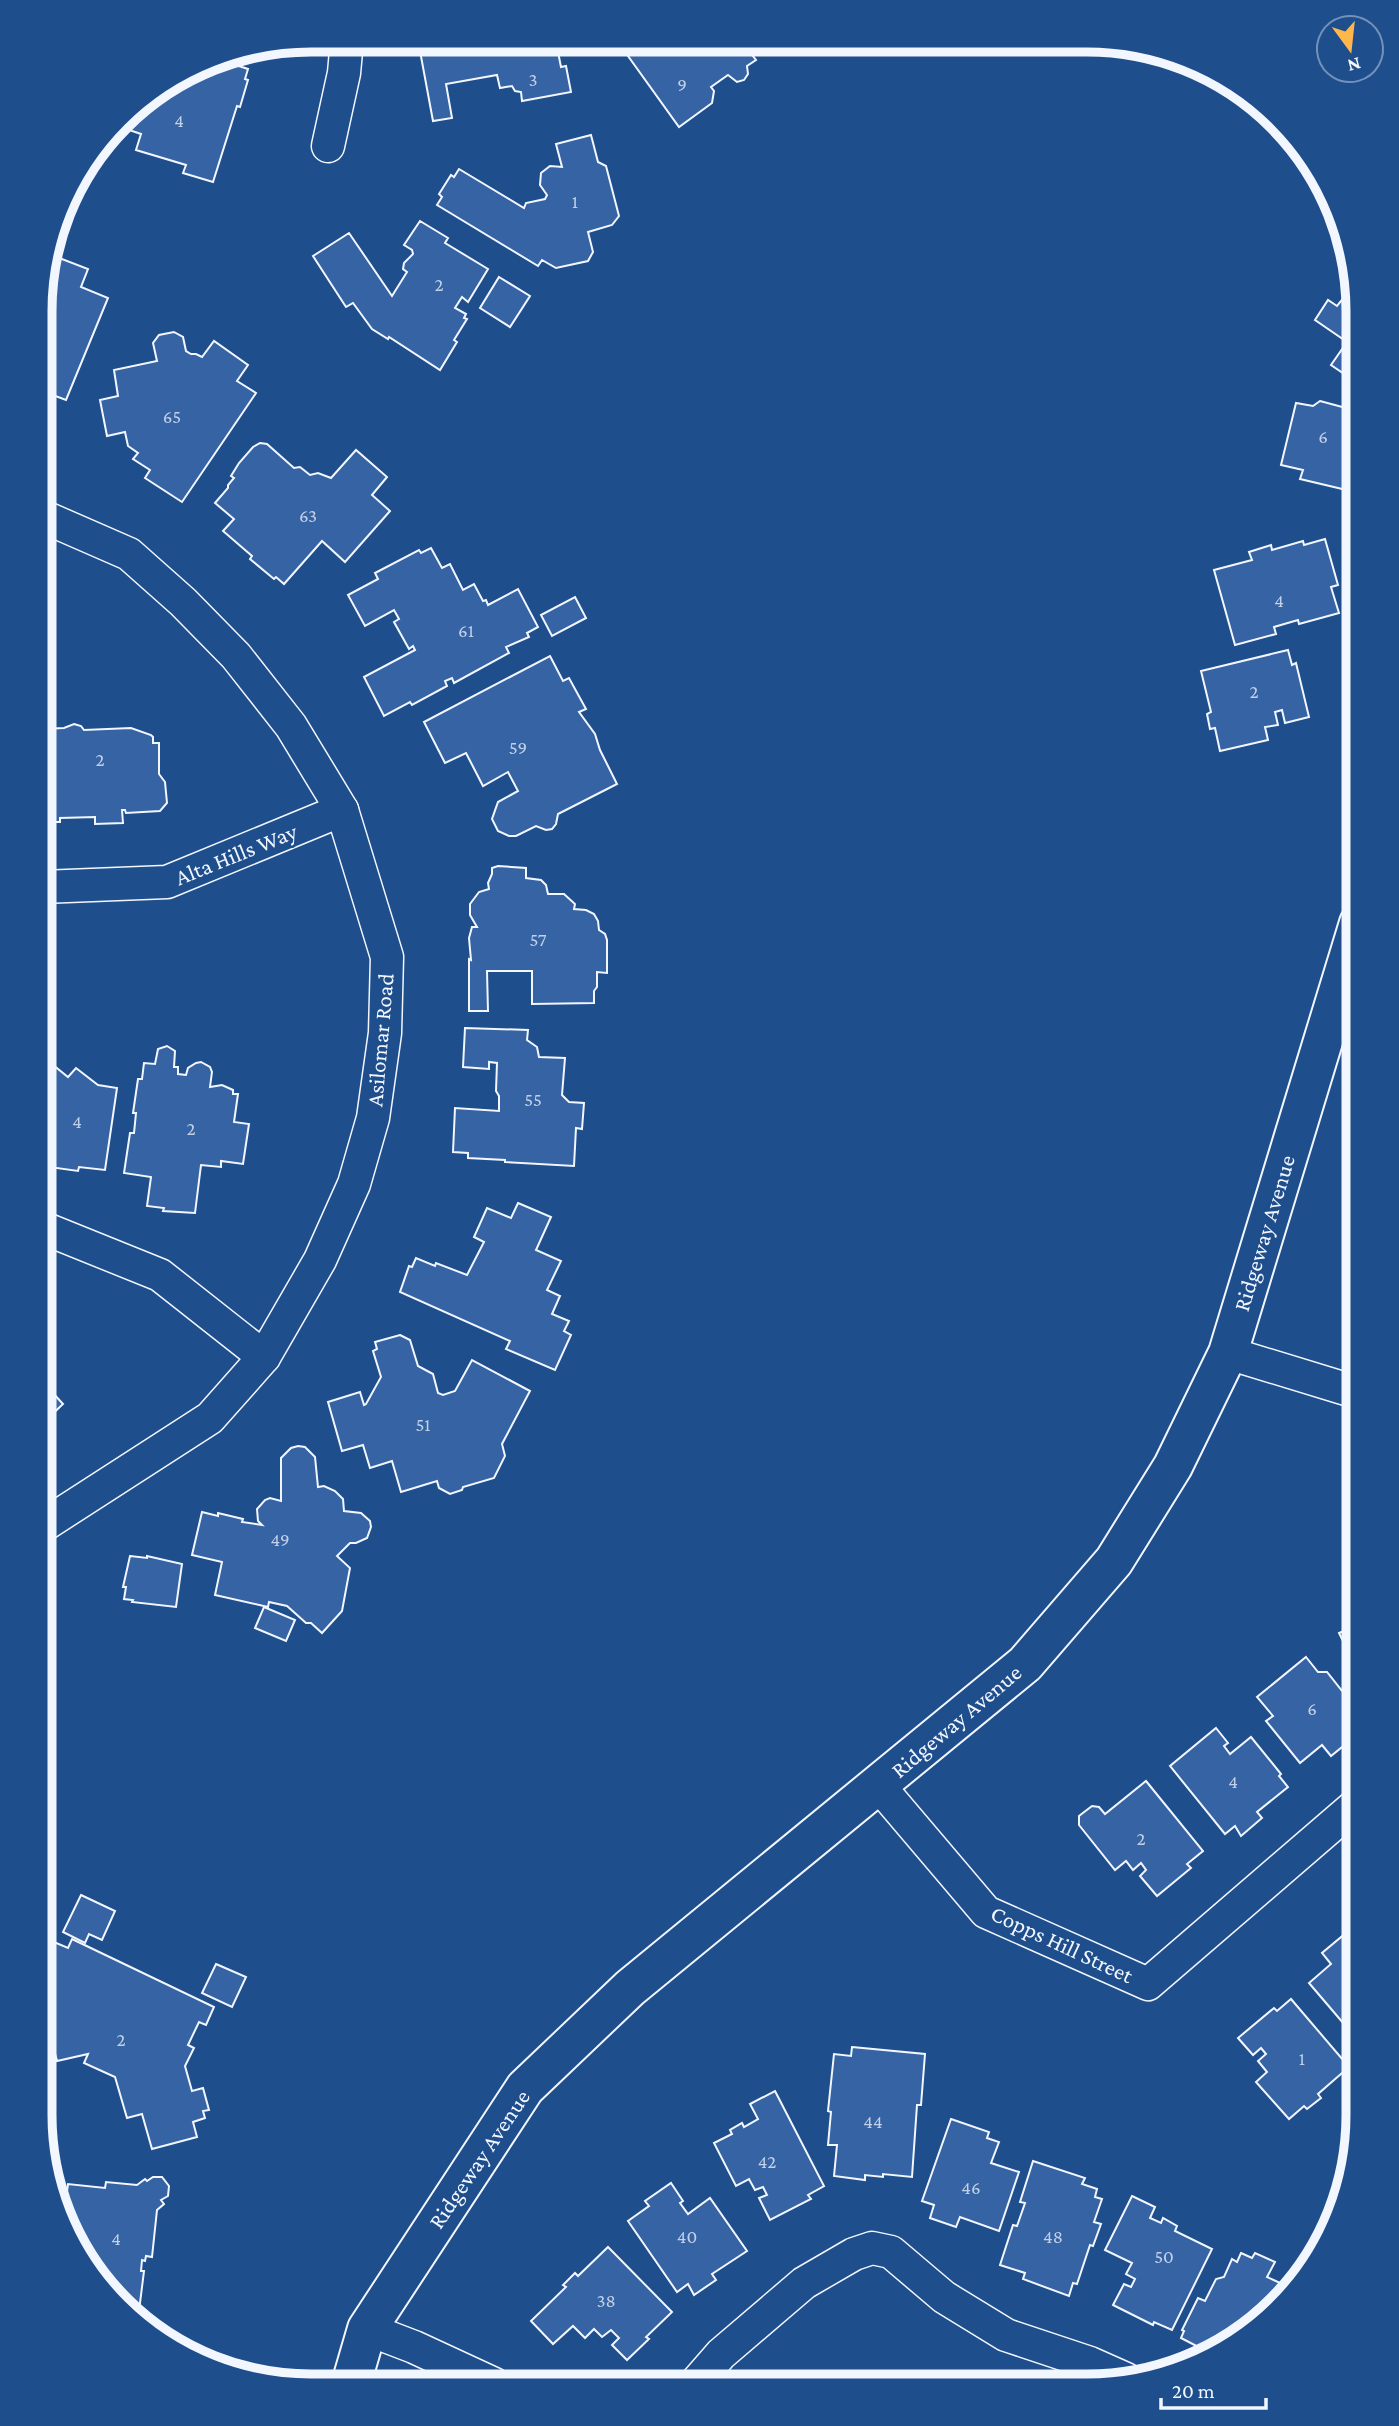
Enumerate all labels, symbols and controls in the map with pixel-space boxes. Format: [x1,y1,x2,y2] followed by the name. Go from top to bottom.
[1315,14,1385,84] north arrow
[1345,53,1363,77] text: N
[528,69,538,90] house number: 3
[677,74,687,95] house number: 9
[174,110,184,131] house number: 4
[572,191,578,212] house number: 1
[434,274,444,295] house number: 2
[163,406,181,427] house number: 65
[1318,426,1328,447] house number: 6
[299,505,317,526] house number: 63
[1274,590,1284,611] house number: 4
[458,620,474,641] house number: 61
[1249,681,1259,702] house number: 2
[509,737,527,758] house number: 59
[95,749,105,770] house number: 2
[171,818,301,890] street label: Alta Hills Way
[529,929,547,950] house number: 57
[361,972,399,1108] street label: Asilomar Road
[524,1089,542,1110] house number: 55
[72,1111,82,1132] house number: 4
[186,1118,196,1139] house number: 2
[1228,1152,1300,1314] street label: Ridgeway Avenue
[415,1414,431,1435] house number: 51
[270,1529,290,1550] house number: 49
[886,1659,1026,1783] street label: Ridgeway Avenue
[1307,1698,1317,1719] house number: 6
[1228,1771,1238,1792] house number: 4
[1136,1828,1146,1849] house number: 2
[987,1900,1137,1988] street label: Copps Hill Street
[116,2029,126,2050] house number: 2
[1299,2048,1305,2069] house number: 1
[423,2085,535,2233] street label: Ridgeway Avenue
[863,2111,883,2132] house number: 44
[758,2151,776,2172] house number: 42
[961,2177,981,2198] house number: 46
[677,2226,697,2247] house number: 40
[1043,2226,1063,2247] house number: 48
[111,2228,121,2249] house number: 4
[1154,2246,1174,2267] house number: 50
[596,2290,616,2311] house number: 38
[1161,2366,1266,2410] scale bar
[1172,2379,1215,2403] text: 20 m

